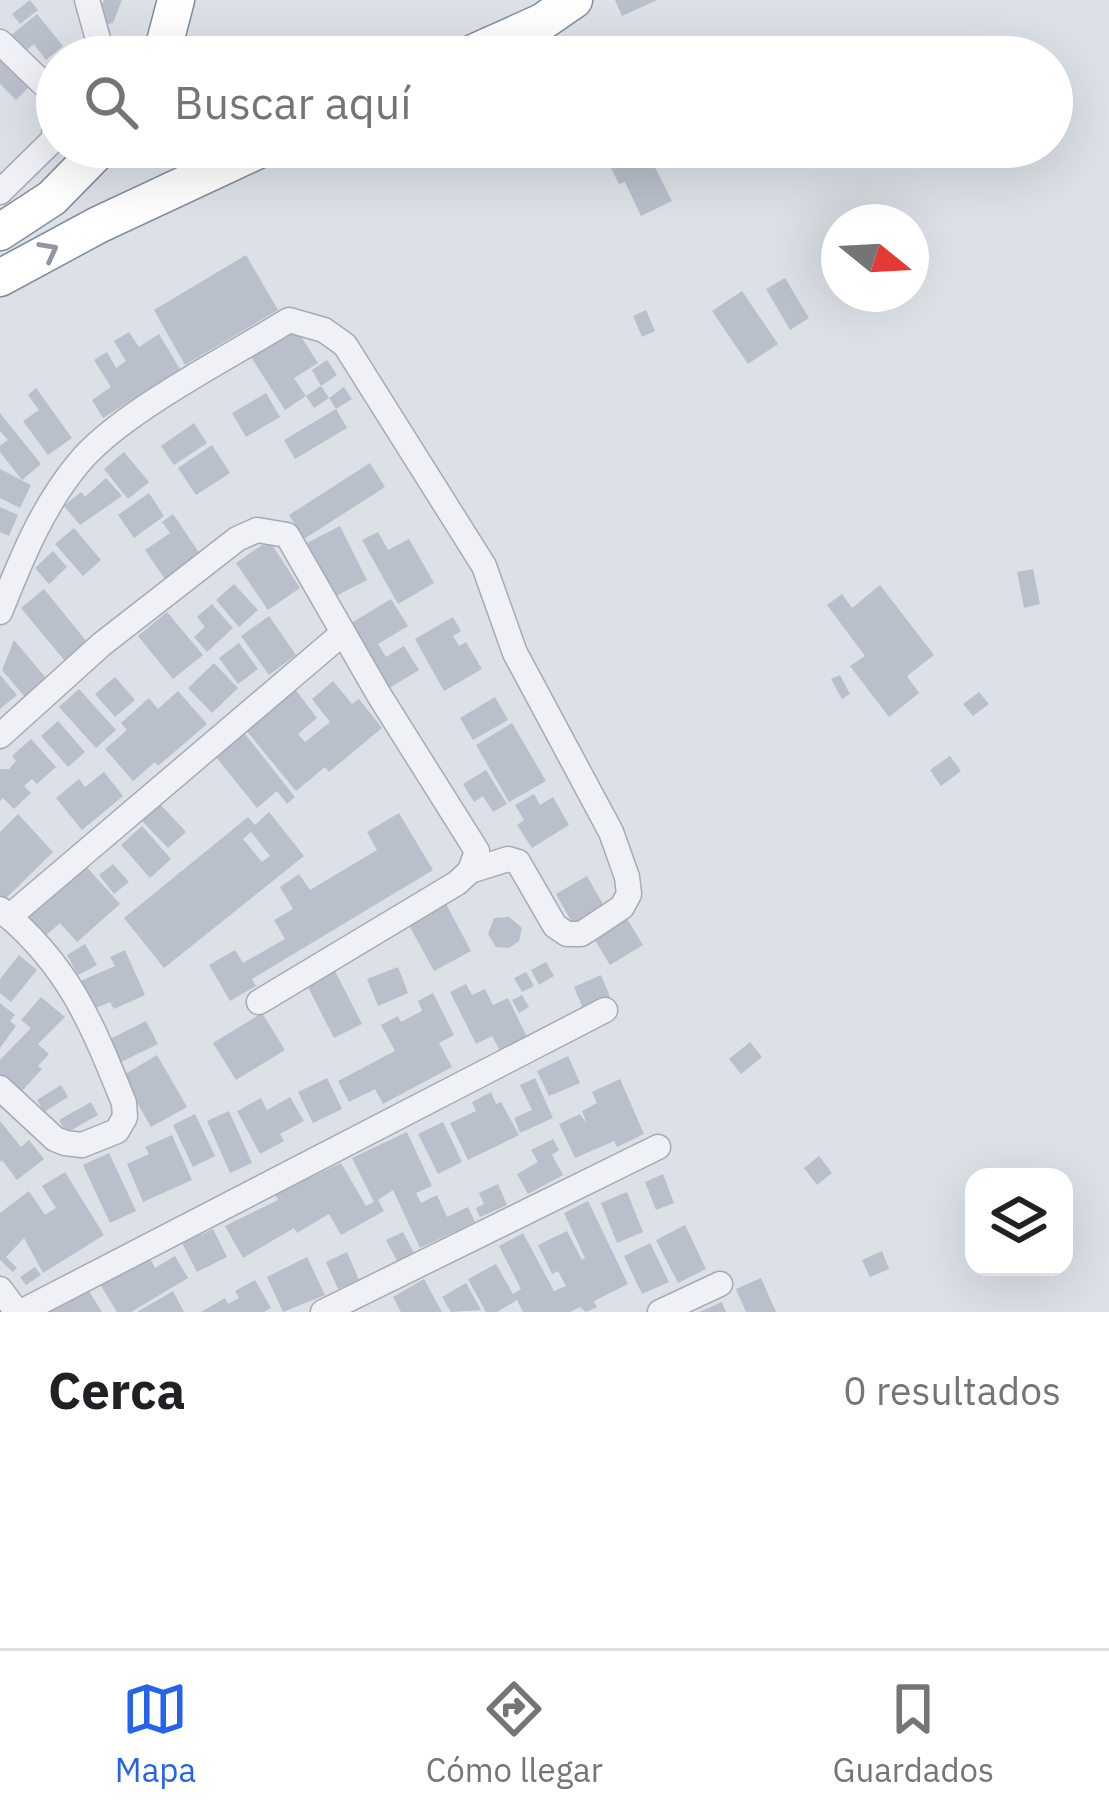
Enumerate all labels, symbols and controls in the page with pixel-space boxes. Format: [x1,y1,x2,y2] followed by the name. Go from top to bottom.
[36,36,1073,168] search box
[78,69,144,135] icon: search
[174,73,412,131] text: Buscar aquí
[821,204,929,312] north arrow
[36,243,58,266] one-way arrow
[965,1168,1073,1276] map controls
[965,1168,1073,1276] button: layers
[48,1357,186,1423] text: Cerca
[843,1365,1061,1416] text: 0 resultados
[115,1676,196,1791] tab: Mapa
[426,1676,603,1791] tab: Cómo llegar
[832,1676,994,1791] tab: Guardados

